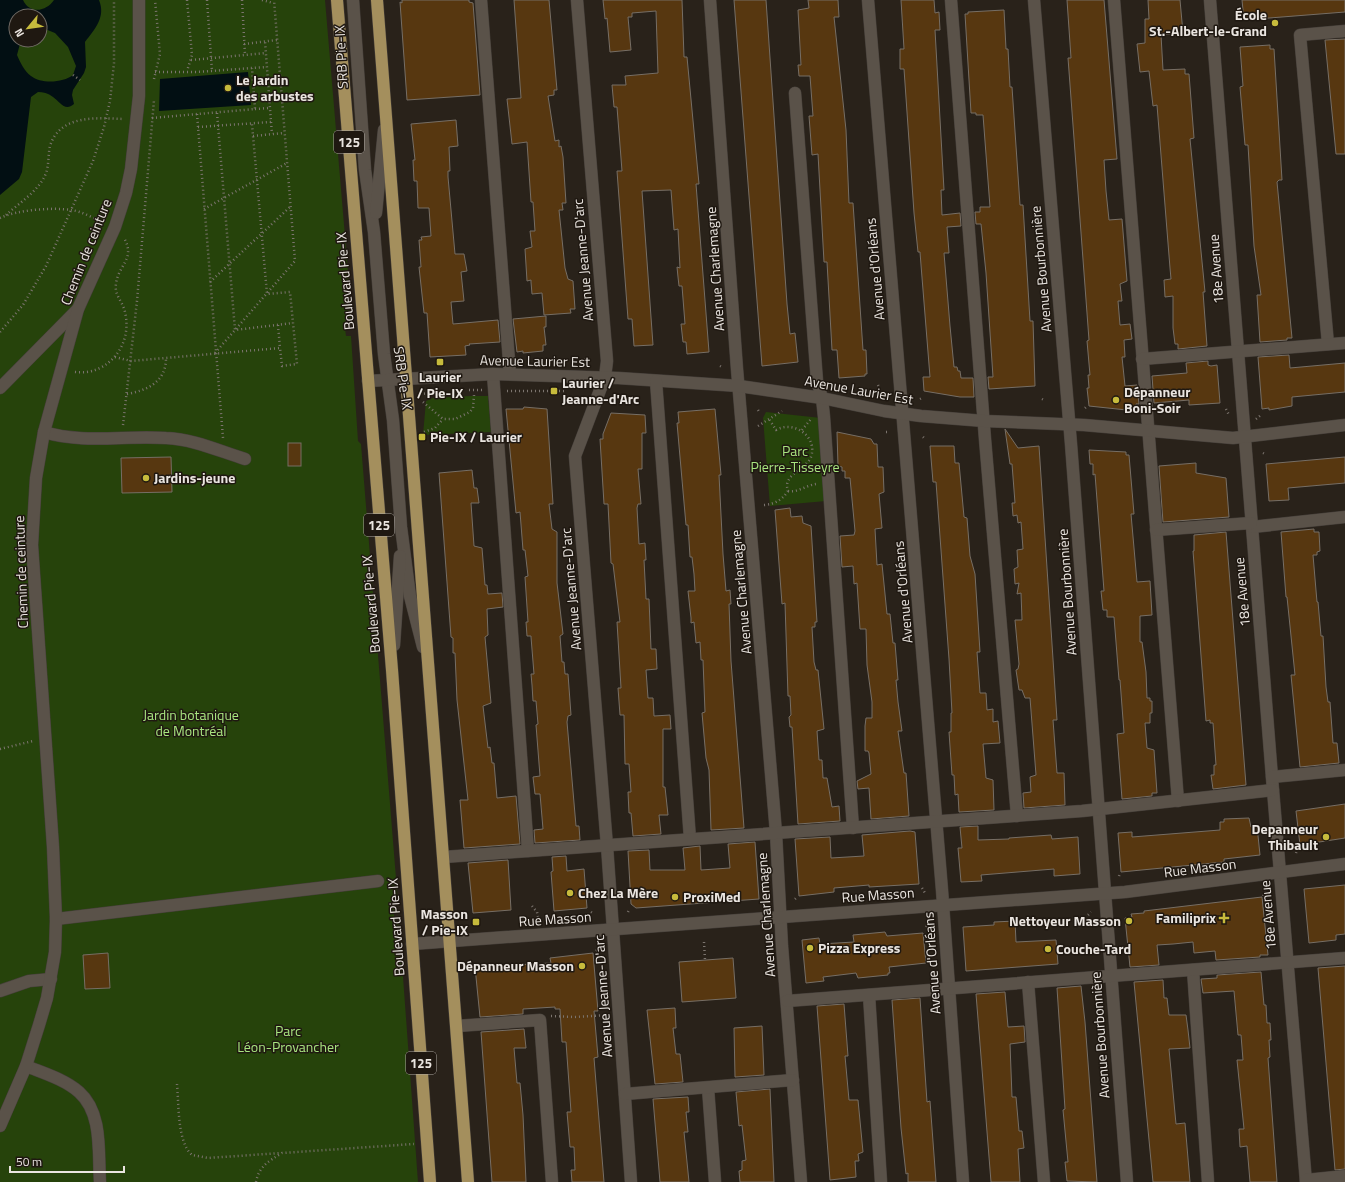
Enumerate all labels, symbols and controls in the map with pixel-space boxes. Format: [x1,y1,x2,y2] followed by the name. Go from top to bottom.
[1149,4,1267,41] place label: École St.-Albert-le-Grand
[8,8,48,48] north arrow
[1270,18,1280,28] marker: École St.-Albert-le-Grand
[328,24,353,89] street label: SRB Pie-IX
[10,26,28,40] text: N
[236,69,314,106] place label: Le Jardin des arbustes
[223,83,233,93] marker: Le Jardin des arbustes
[334,131,364,153] road number: 125
[55,196,116,308] street label: Chemin de ceinture
[567,198,598,322] street label: Avenue Jeanne-D'arc
[1025,205,1056,333] street label: Avenue Bourbonnière
[700,206,729,332] street label: Avenue Charlemagne
[860,217,889,321] street label: Avenue d'Orléans
[330,231,359,331] street label: Boulevard Pie-IX
[1203,234,1228,304] street label: 18e Avenue
[389,345,418,411] street label: SRB Pie-IX
[480,349,590,372] street label: Avenue Laurier Est
[435,357,445,367] marker: Laurier / Pie-IX
[417,366,463,403] place label: Laurier / Pie-IX
[803,370,915,409] street label: Avenue Laurier Est
[562,372,639,409] place label: Laurier / Jeanne-d'Arc
[1124,381,1190,418] place label: Dépanneur Boni-Soir
[549,386,559,396] marker: Laurier / Jeanne-d'Arc
[1111,395,1121,405] marker: Dépanneur Boni-Soir
[430,426,522,447] place label: Pie-IX / Laurier
[417,432,427,442] marker: Pie-IX / Laurier
[750,440,840,477] park label: Parc Pierre-Tisseyre
[154,467,235,488] place label: Jardins-jeune
[141,473,151,483] marker: Jardins-jeune
[364,514,394,536] road number: 125
[8,515,33,629] street label: Chemin de ceinture
[555,527,586,651] street label: Avenue Jeanne-D'arc
[1052,528,1081,656] street label: Avenue Bourbonnière
[725,529,756,655] street label: Avenue Charlemagne
[888,540,917,644] street label: Avenue d'Orléans
[356,554,385,654] street label: Boulevard Pie-IX
[1228,556,1255,628] street label: 18e Avenue
[143,704,239,741] park label: Jardin botanique de Montréal
[1252,818,1318,855] place label: Depanneur Thibault
[1321,832,1331,842] marker: Depanneur Thibault
[751,852,780,978] street label: Avenue Charlemagne
[1162,853,1237,882] street label: Rue Masson
[382,877,409,977] street label: Boulevard Pie-IX
[1254,879,1281,951] street label: 18e Avenue
[841,881,915,908] street label: Rue Masson
[578,882,658,903] place label: Chez La Mère
[683,886,741,907] place label: ProxiMed
[565,888,575,898] marker: Chez La Mère
[670,892,680,902] marker: ProxiMed
[420,903,468,940] place label: Masson / Pie-IX
[518,905,592,932] street label: Rue Masson
[1156,907,1216,928] place label: Familiprix
[1009,910,1121,931] place label: Nettoyeur Masson
[917,911,946,1015] street label: Avenue d'Orléans
[1219,913,1229,923] marker: Familiprix
[1124,916,1134,926] marker: Nettoyeur Masson
[471,917,481,927] marker: Masson / Pie-IX
[588,934,617,1058] street label: Avenue Jeanne-D'arc
[818,937,901,958] place label: Pizza Express
[1056,938,1131,959] place label: Couche-Tard
[805,943,815,953] marker: Pizza Express
[1043,944,1053,954] marker: Couche-Tard
[457,955,574,976] place label: Dépanneur Masson
[577,961,587,971] marker: Dépanneur Masson
[1085,971,1114,1099] street label: Avenue Bourbonnière
[237,1020,339,1057] park label: Parc Léon-Provancher
[406,1052,436,1074] road number: 125
[10,1148,124,1174] scale bar
[16,1152,42,1171] text: 50 m

